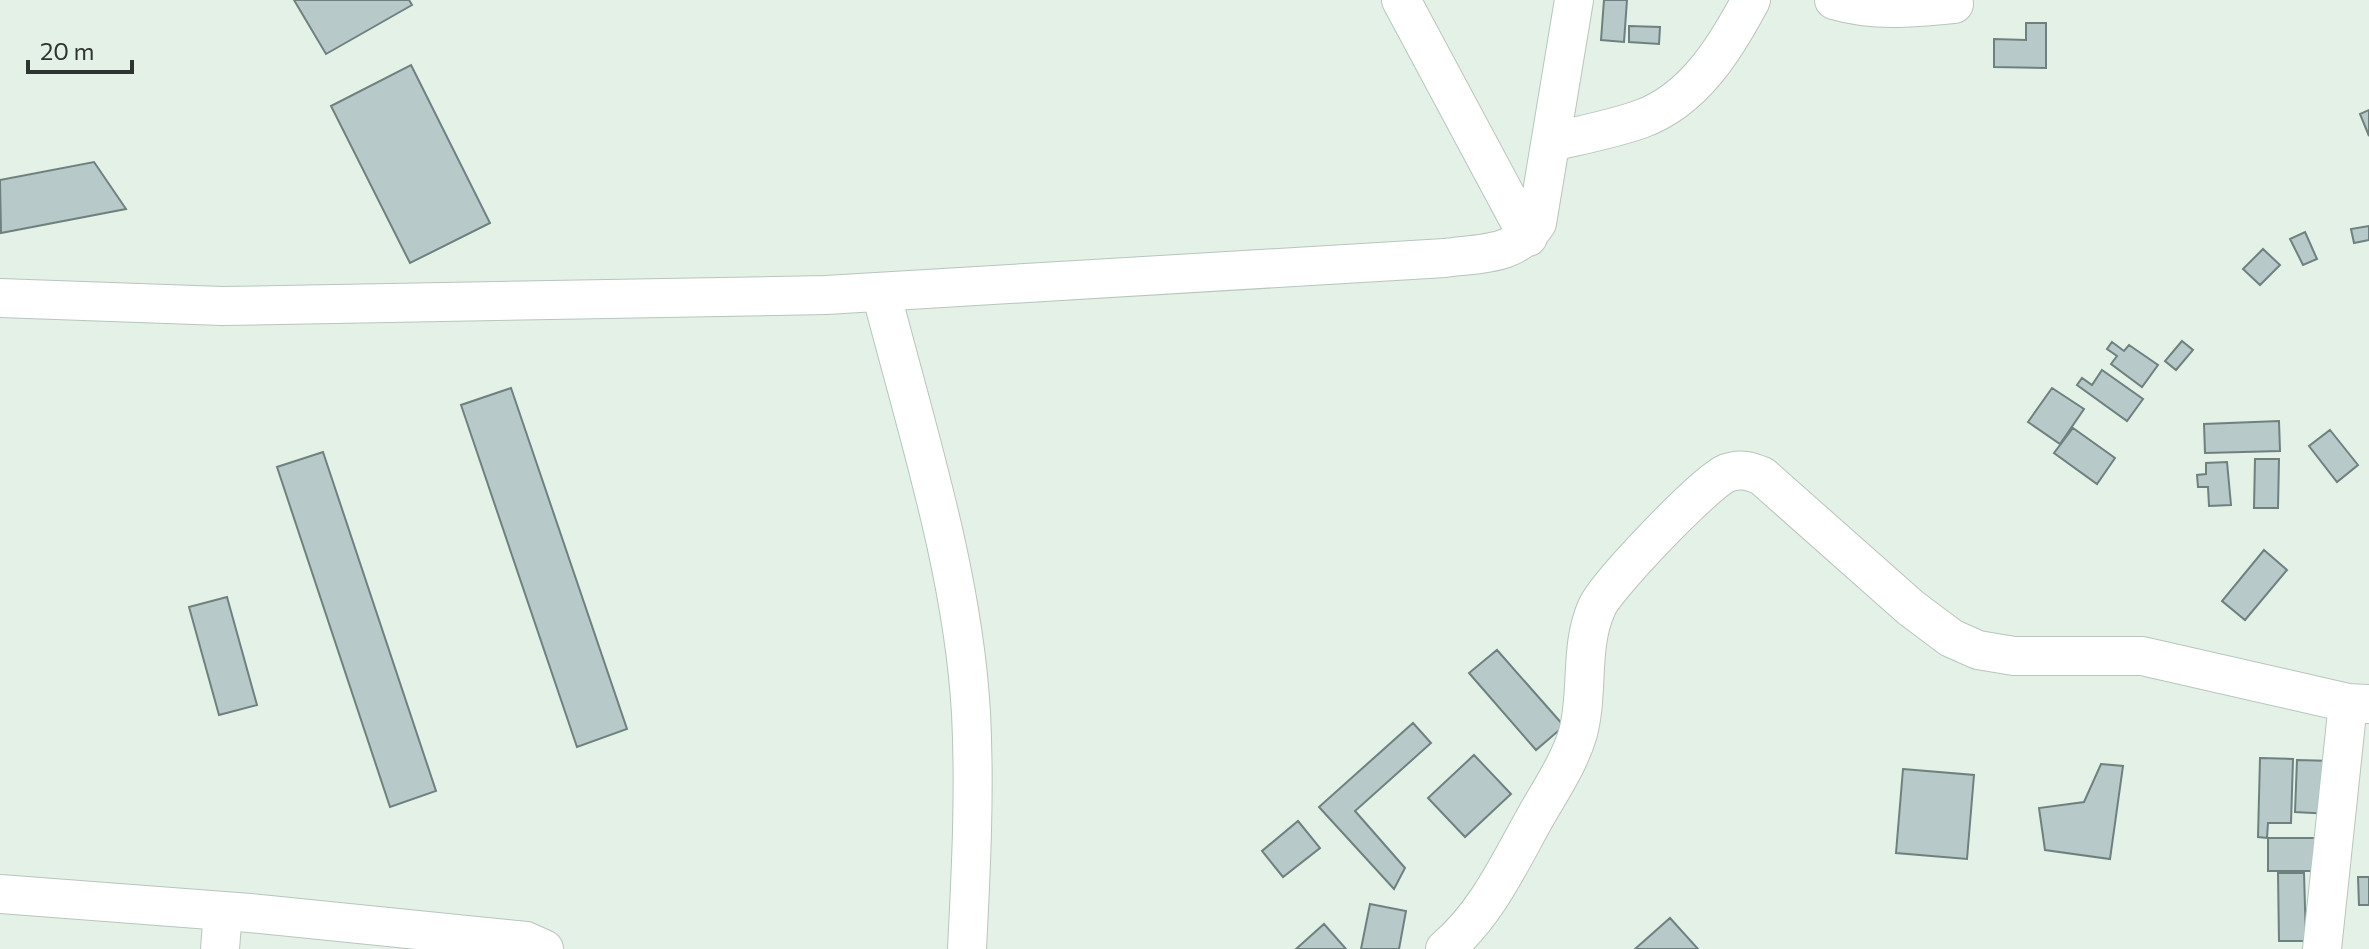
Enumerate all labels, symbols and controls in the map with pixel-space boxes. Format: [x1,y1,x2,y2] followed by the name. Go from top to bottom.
[28,24,132,74] scale bar
[40,36,94,65] text: 20 m

